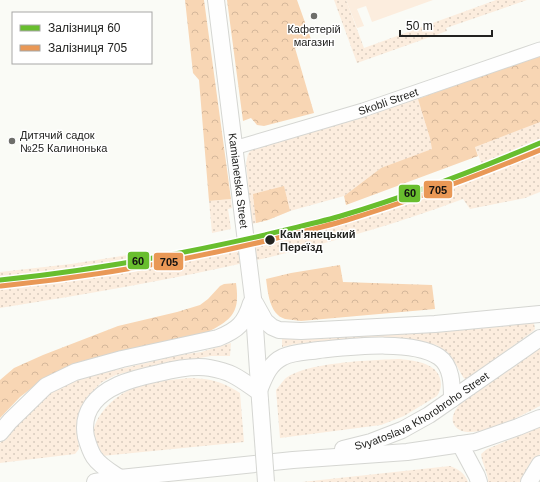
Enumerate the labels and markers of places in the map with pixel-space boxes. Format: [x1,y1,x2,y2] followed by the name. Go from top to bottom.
[309,11,319,21] marker: Кафетерій магазин
[287,23,341,48] place label: Кафетерій магазин
[20,129,108,154] place label: Дитячий садок №25 Калинонька
[7,136,17,146] marker: Дитячий садок №25 Калинонька
[280,228,355,253] place label: Кам'янецький Переїзд
[263,233,277,247] marker: Кам'янецький Переїзд

